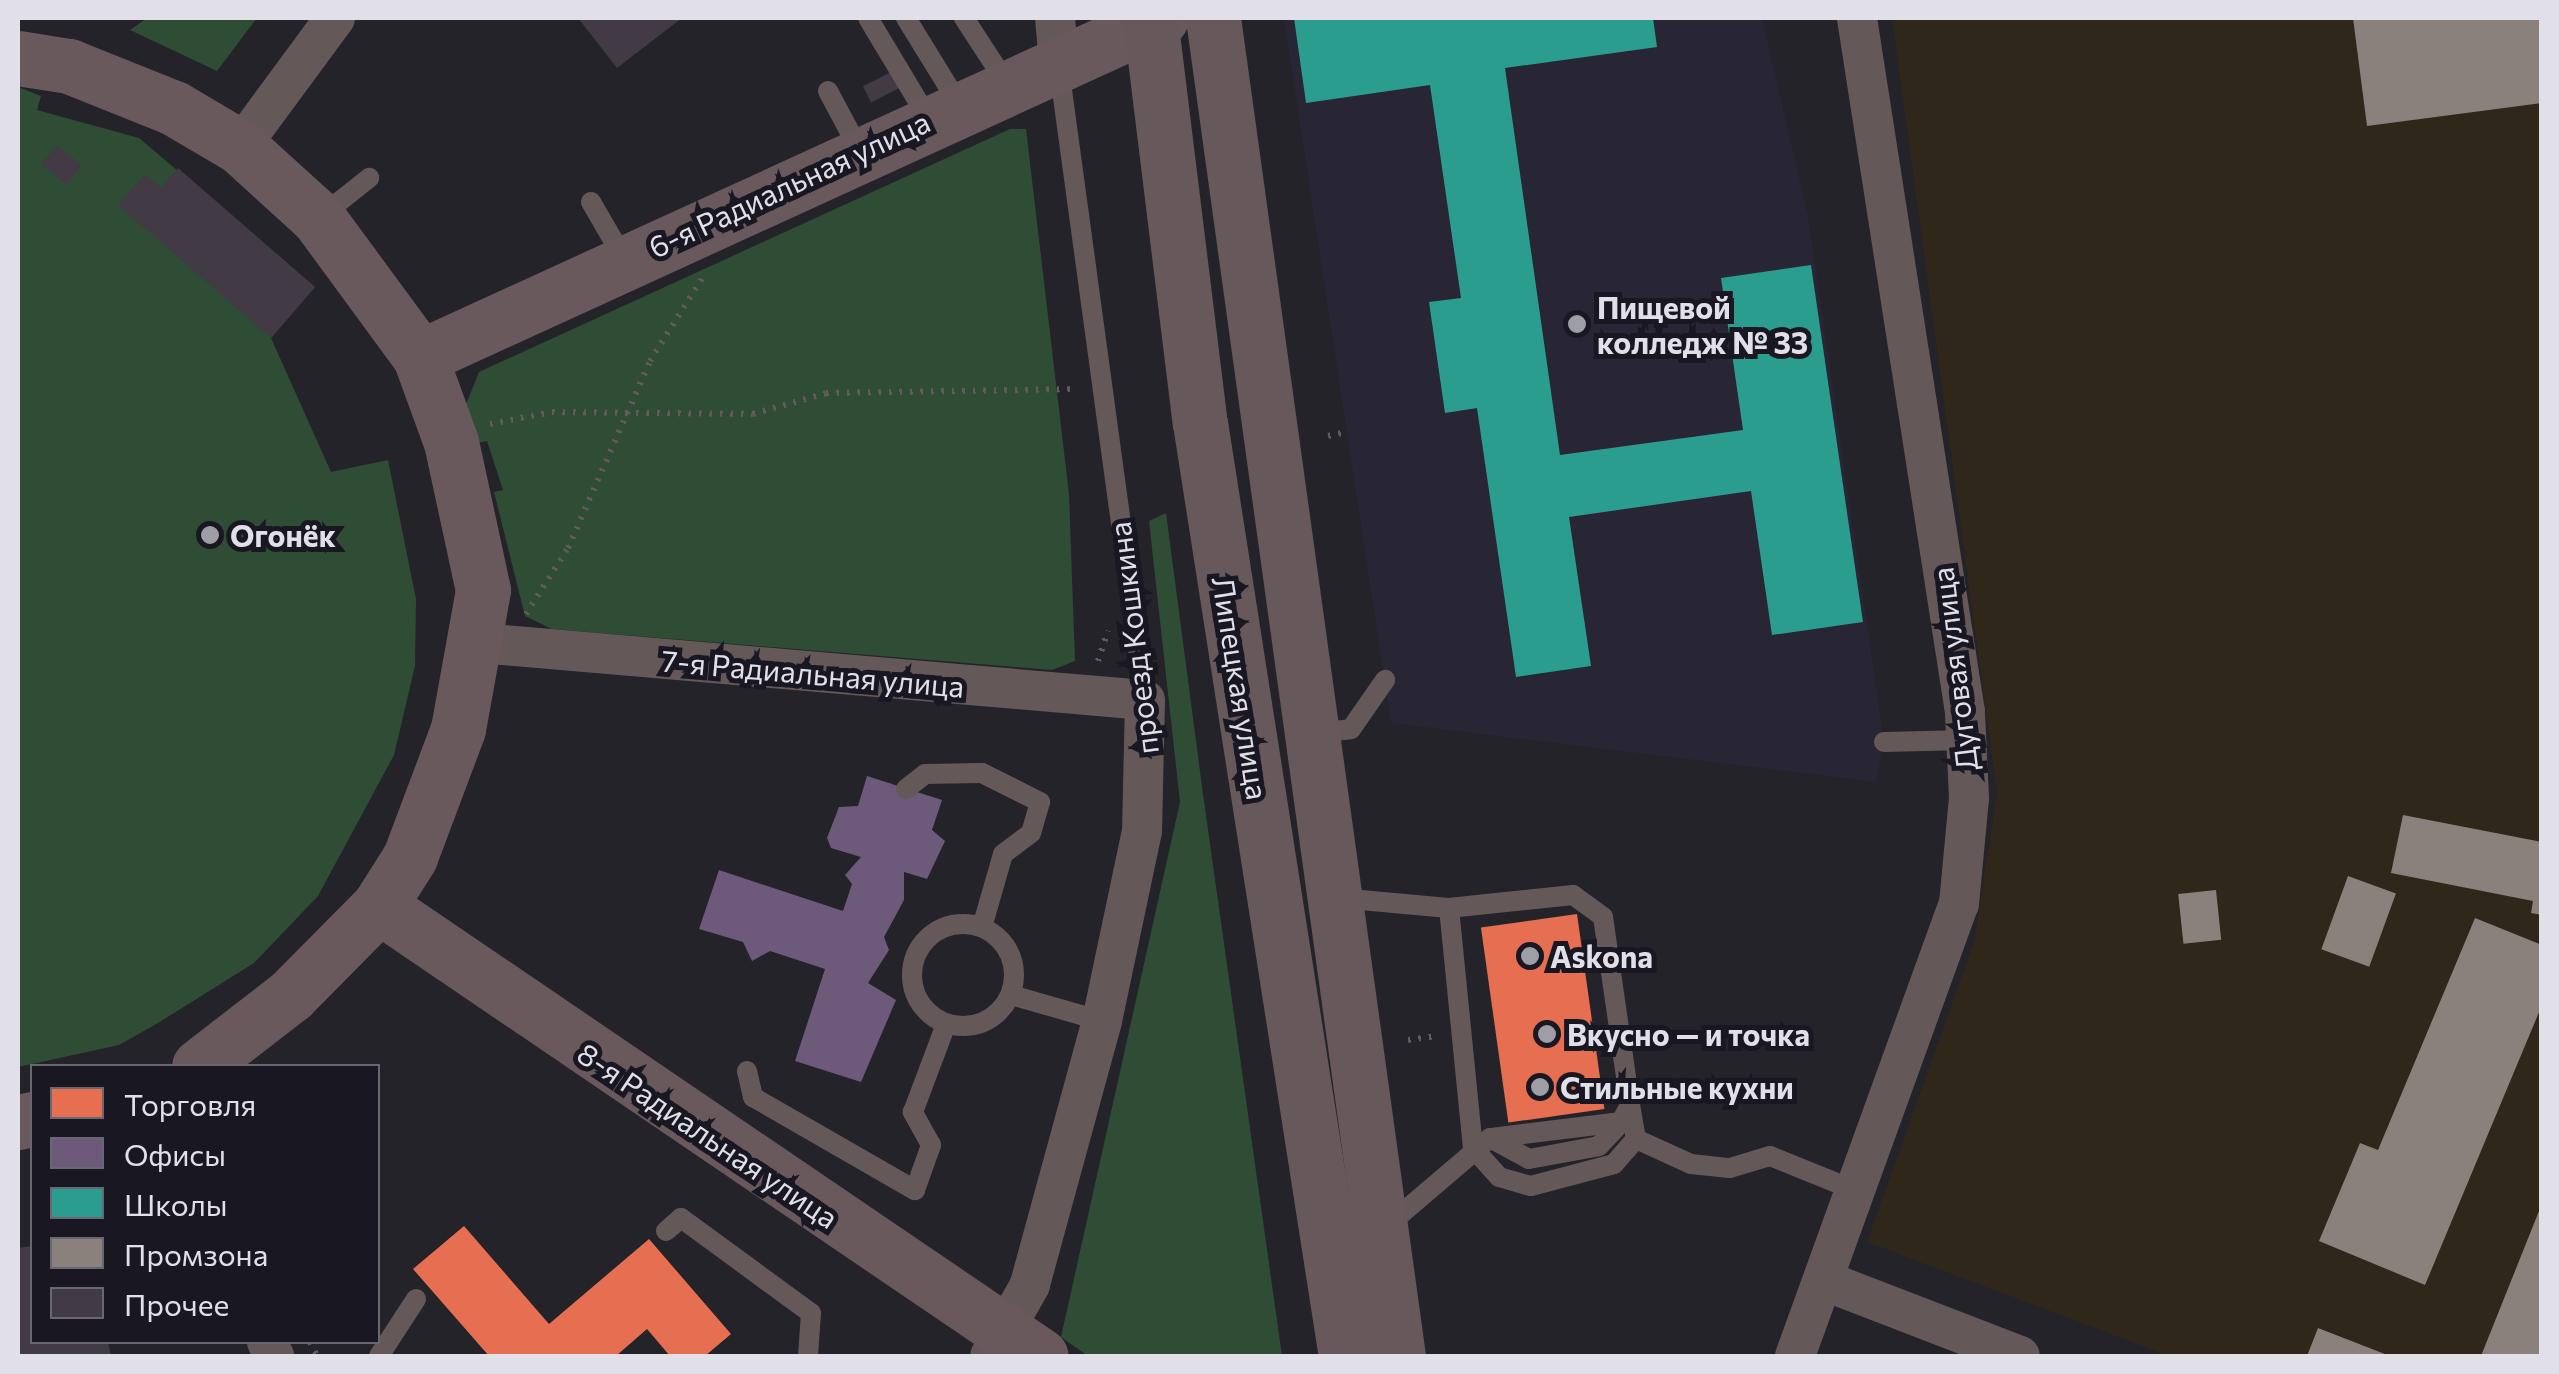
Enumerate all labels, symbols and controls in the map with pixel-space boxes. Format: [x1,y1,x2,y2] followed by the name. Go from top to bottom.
[643,103,935,265] street label: 6-я Радиальная улица
[1597,289,1808,360] place label: Пищевой колледж № 33
[1566,313,1588,335] marker: Пищевой колледж № 33
[230,517,336,553] place label: Огонёк
[1101,520,1165,756] street label: проезд Кошкина
[199,524,221,546] marker: Огонёк
[1924,565,1984,773] street label: Дуговая улица
[1206,574,1276,802] street label: Липецкая улица
[660,642,966,704] street label: 7-я Радиальная улица
[1550,938,1653,974] place label: Askona
[1519,945,1541,967] marker: Askona
[1567,1016,1810,1052] place label: Вкусно — и точка
[1536,1023,1558,1045] marker: Вкусно — и точка
[571,1035,845,1235] street label: 8-я Радиальная улица
[30,1064,380,1344] legend
[1560,1069,1794,1105] place label: Стильные кухни
[1529,1076,1551,1098] marker: Стильные кухни
[124,1085,256,1122] text: Торговля
[124,1135,226,1172] text: Офисы
[124,1185,228,1222] text: Школы
[124,1235,268,1272] text: Промзона
[124,1285,229,1322] text: Прочее

